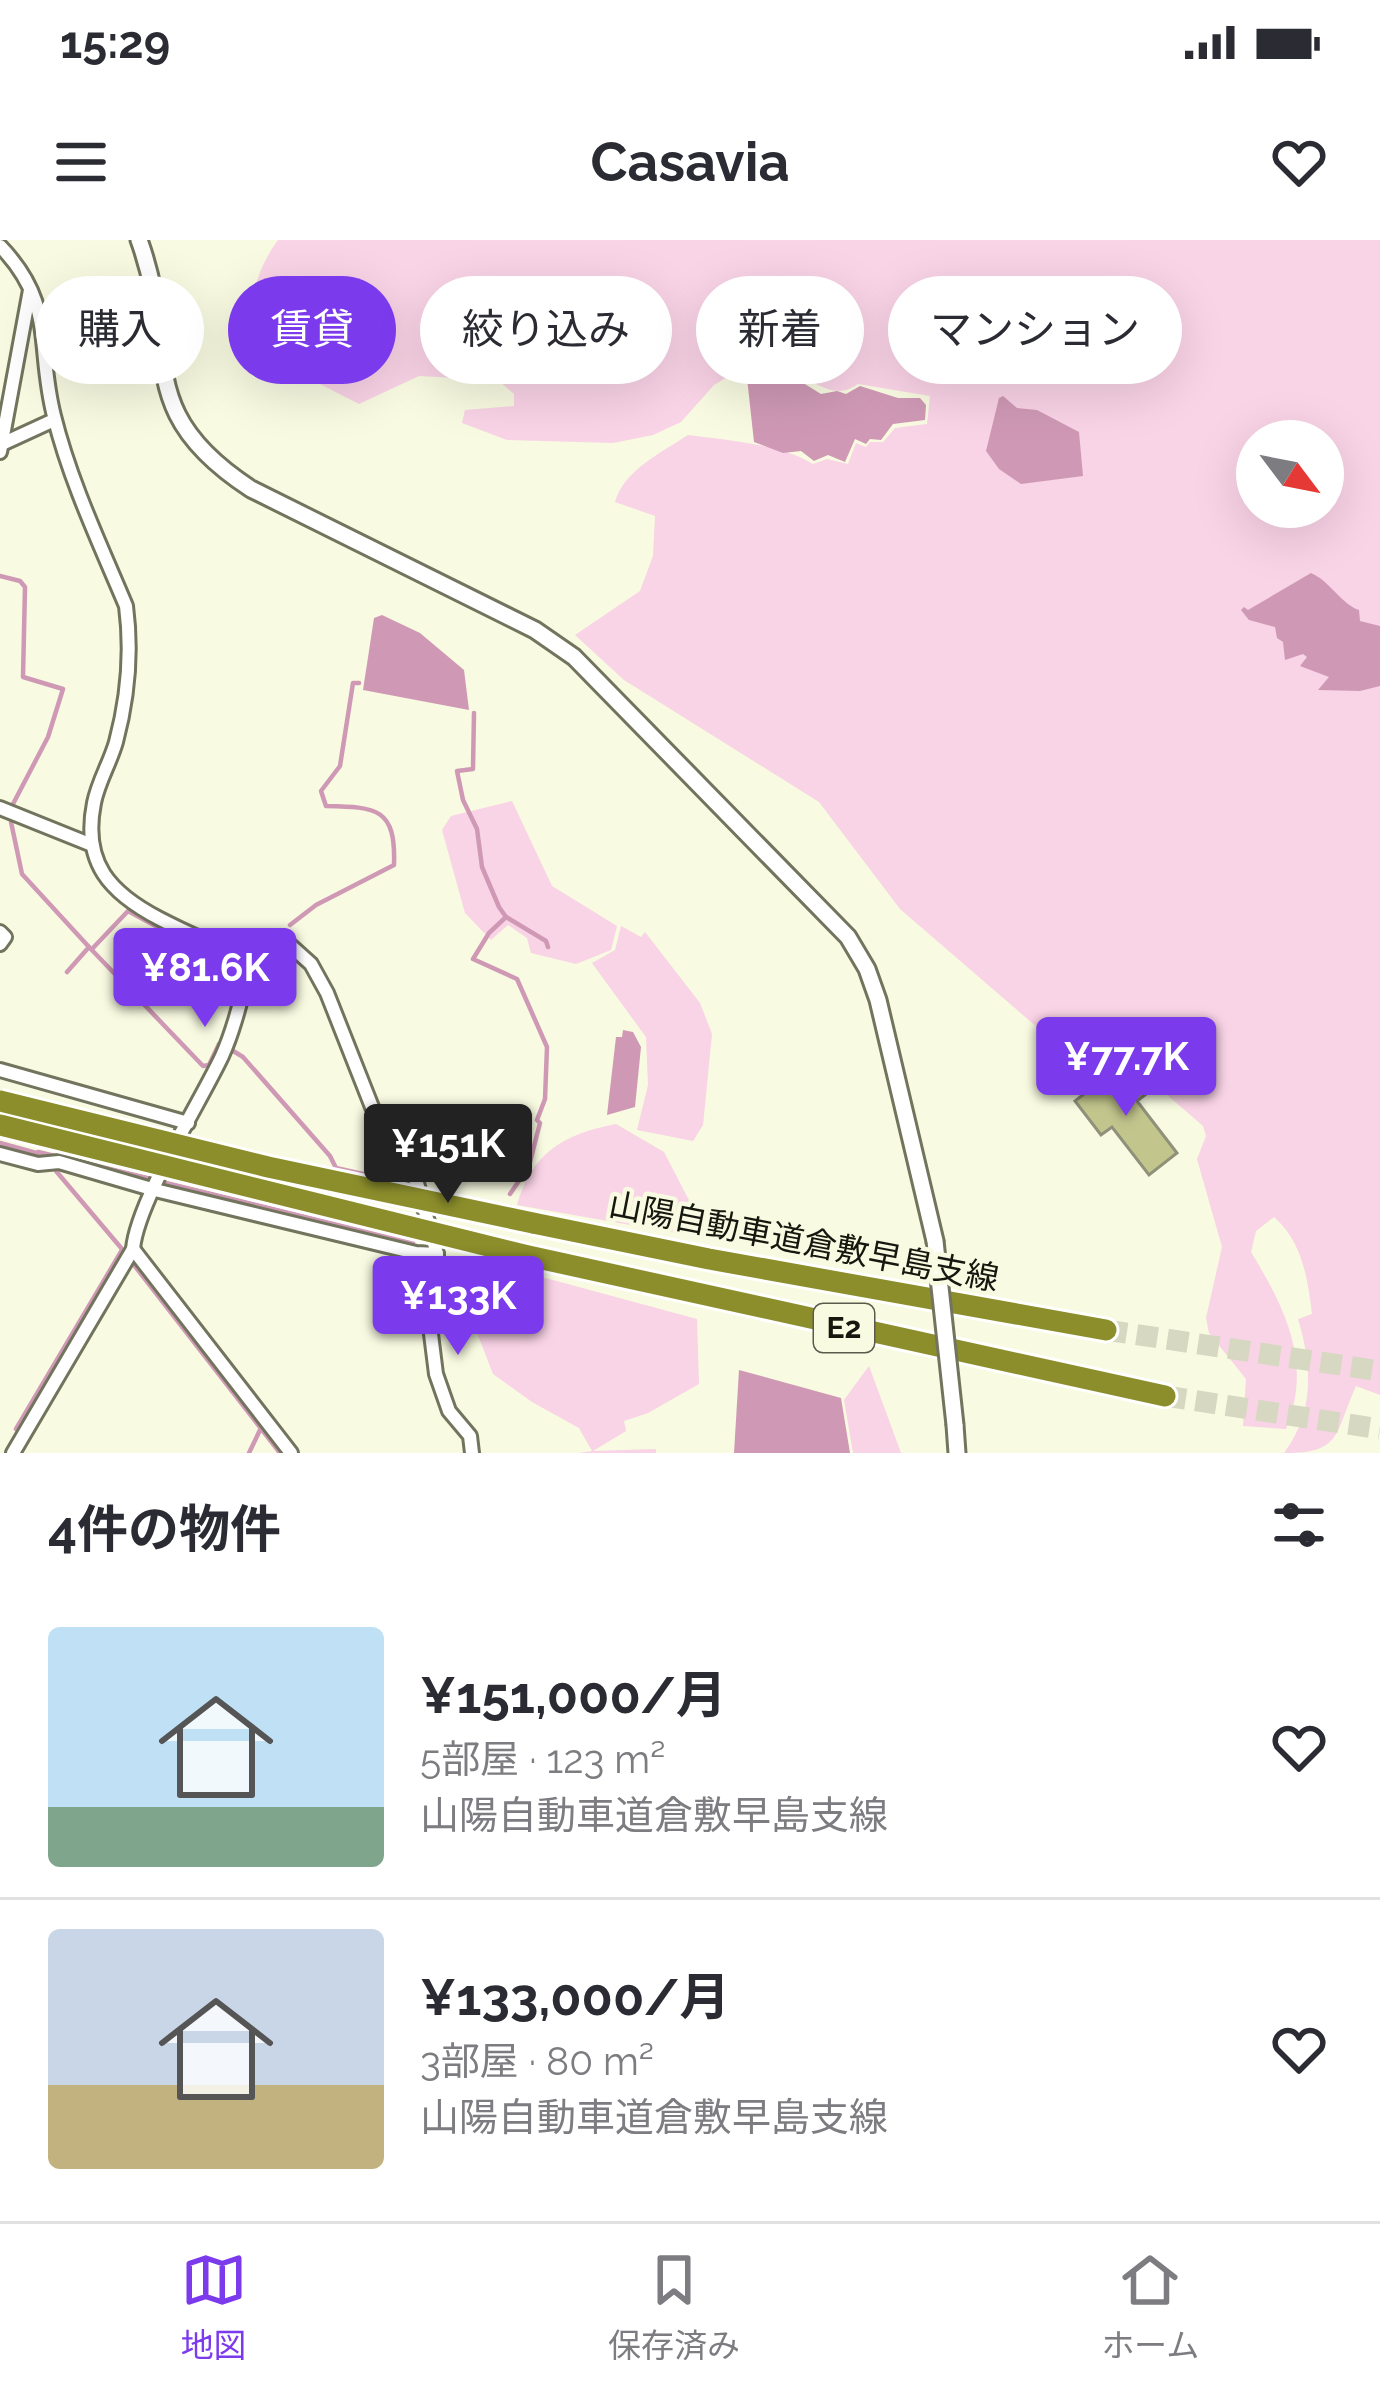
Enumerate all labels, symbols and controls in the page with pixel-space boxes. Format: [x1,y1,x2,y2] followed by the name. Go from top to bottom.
[60,16,170,69] text: 15:29
[48,129,114,195] icon: menu
[1266,129,1332,195] icon: heart
[590,130,790,194] text: Casavia
[36,276,204,384] chip: 購入
[228,276,396,384] chip: 賃貸
[420,276,672,384] chip: 絞り込み
[696,276,864,384] chip: 新着
[888,276,1182,384] chip: マンション
[1236,420,1344,528] north arrow
[1236,420,1344,528] map controls
[107,928,303,1030] pin: ¥81.6K
[140,944,270,990] text: ¥81.6K
[1028,1017,1224,1119] pin: ¥77.7K
[1063,1033,1189,1079] text: ¥77.7K
[364,1104,532,1206] pin: ¥151K
[391,1120,505,1166] text: ¥151K
[606,1185,1002,1298] street label: 山陽自動車道倉敷早島支線
[374,1256,542,1358] pin: ¥133K
[400,1272,516,1318] text: ¥133K
[814,1304,874,1352] road number: E2
[1266,1492,1332,1558] icon: filters
[48,1499,281,1559] text: 4件の物件
[420,1665,727,1725] text: ¥151,000/月
[144,1675,288,1819] icon: home
[1266,1714,1332,1780] icon: heart
[420,1736,665,1782] text: 5部屋 · 123 m²
[420,1792,888,1838] text: 山陽自動車道倉敷早島支線
[420,1967,730,2027] text: ¥133,000/月
[144,1977,288,2121] icon: home
[1266,2016,1332,2082] icon: heart
[420,2038,654,2084] text: 3部屋 · 80 m²
[420,2094,888,2140] text: 山陽自動車道倉敷早島支線
[181,2247,247,2367] tab: 地図
[608,2247,740,2367] tab: 保存済み
[1101,2247,1199,2367] tab: ホーム

